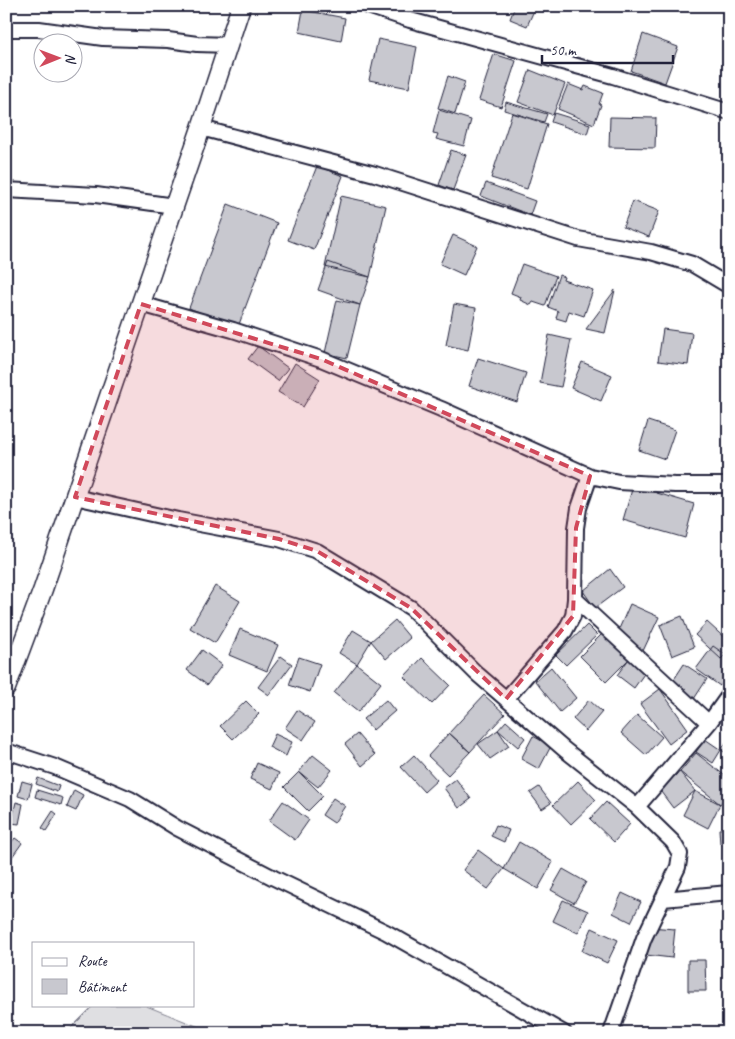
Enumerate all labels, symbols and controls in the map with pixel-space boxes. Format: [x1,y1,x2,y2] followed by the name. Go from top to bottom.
[32,32,82,82] north arrow
[542,32,674,64] scale bar
[550,41,577,60] text: 50 m
[62,53,79,65] text: N
[32,942,195,1006] legend
[78,952,108,971] text: Route
[78,978,128,997] text: Bâtiment

